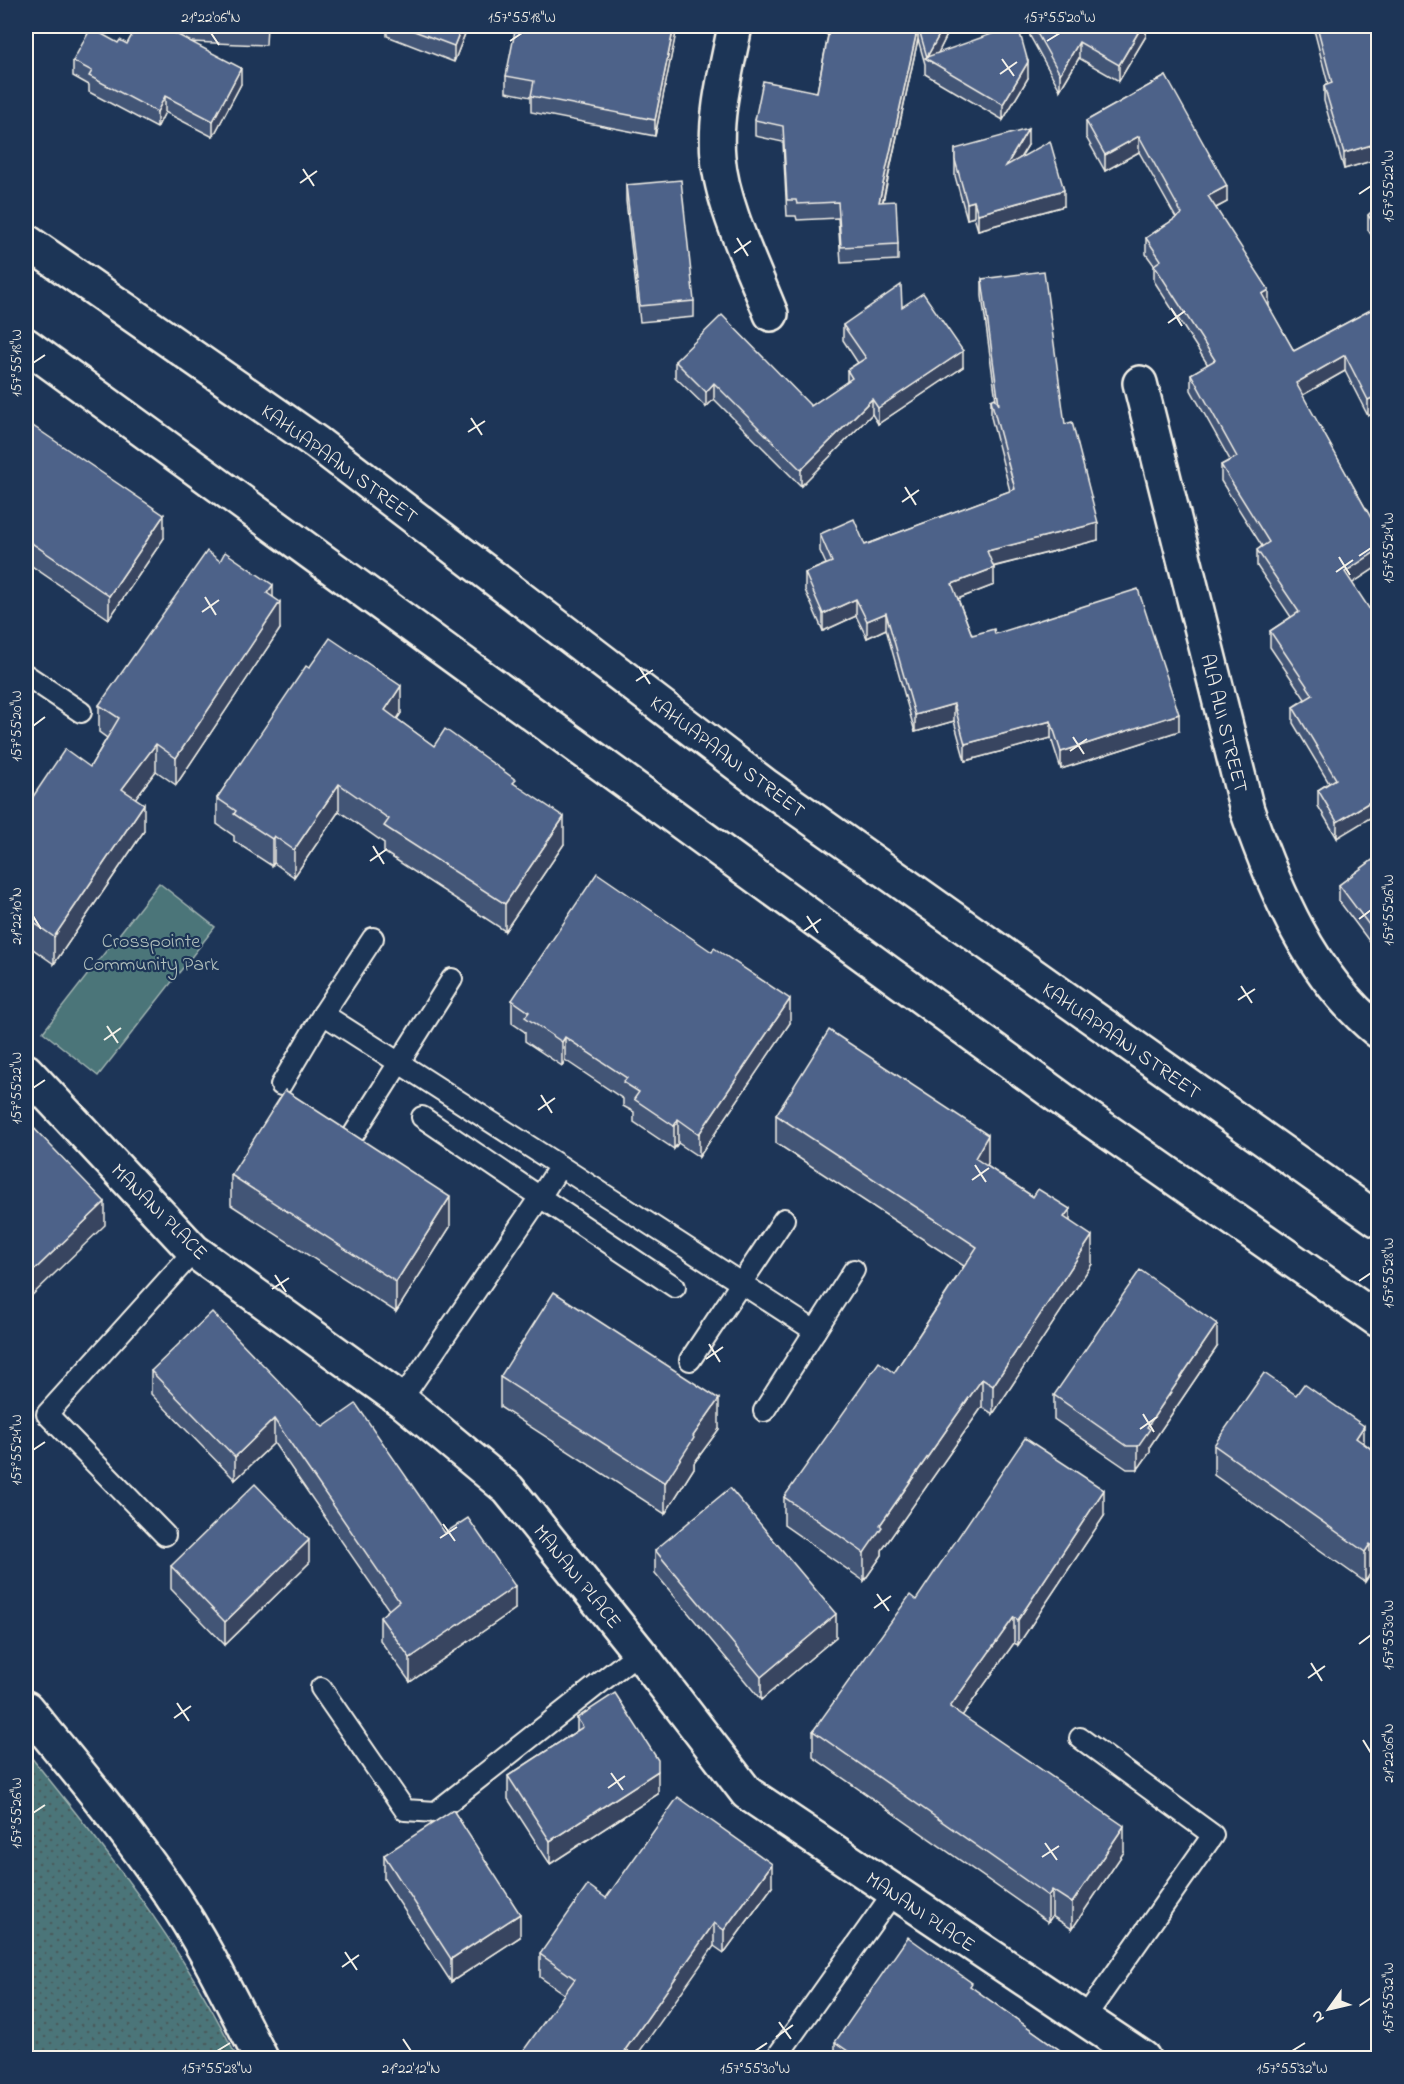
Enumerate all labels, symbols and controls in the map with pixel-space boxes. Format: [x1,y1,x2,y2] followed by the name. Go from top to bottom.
[181,7,241,29] text: 21°22'06"N
[488,7,556,29] text: 157°55'18"W
[1024,7,1096,29] text: 157°55'20"W
[1378,150,1400,222] text: 157°55'22"W
[6,329,28,397] text: 157°55'18"W
[254,398,423,532] street label: KAHUAPAANI STREET
[1378,512,1400,584] text: 157°55'24"W
[1191,651,1254,796] street label: ALA ALII STREET
[6,690,28,762] text: 157°55'20"W
[643,690,810,826] street label: KAHUAPAANI STREET
[1378,874,1400,946] text: 157°55'26"W
[6,887,28,945] text: 21°22'10"N
[83,928,219,980] park label: Crosspointe Community Park
[1035,976,1206,1108] street label: KAHUAPAANI STREET
[6,1052,28,1124] text: 157°55'22"W
[103,1158,213,1268] street label: MANANI PLACE
[1378,1238,1400,1308] text: 157°55'28"W
[6,1414,28,1486] text: 157°55'24"W
[525,1519,627,1636] street label: MANANI PLACE
[1378,1600,1400,1670] text: 157°55'30"W
[1378,1723,1400,1783] text: 21°22'06"N
[6,1777,28,1849] text: 157°55'26"W
[859,1866,980,1961] street label: MANANI PLACE
[1378,1962,1400,2034] text: 157°55'32"W
[1299,1979,1359,2039] north arrow
[1305,2005,1331,2027] text: N
[182,2058,252,2080] text: 157°55'28"W
[382,2058,440,2080] text: 21°22'12"N
[720,2058,790,2080] text: 157°55'30"W
[1256,2058,1328,2080] text: 157°55'32"W

